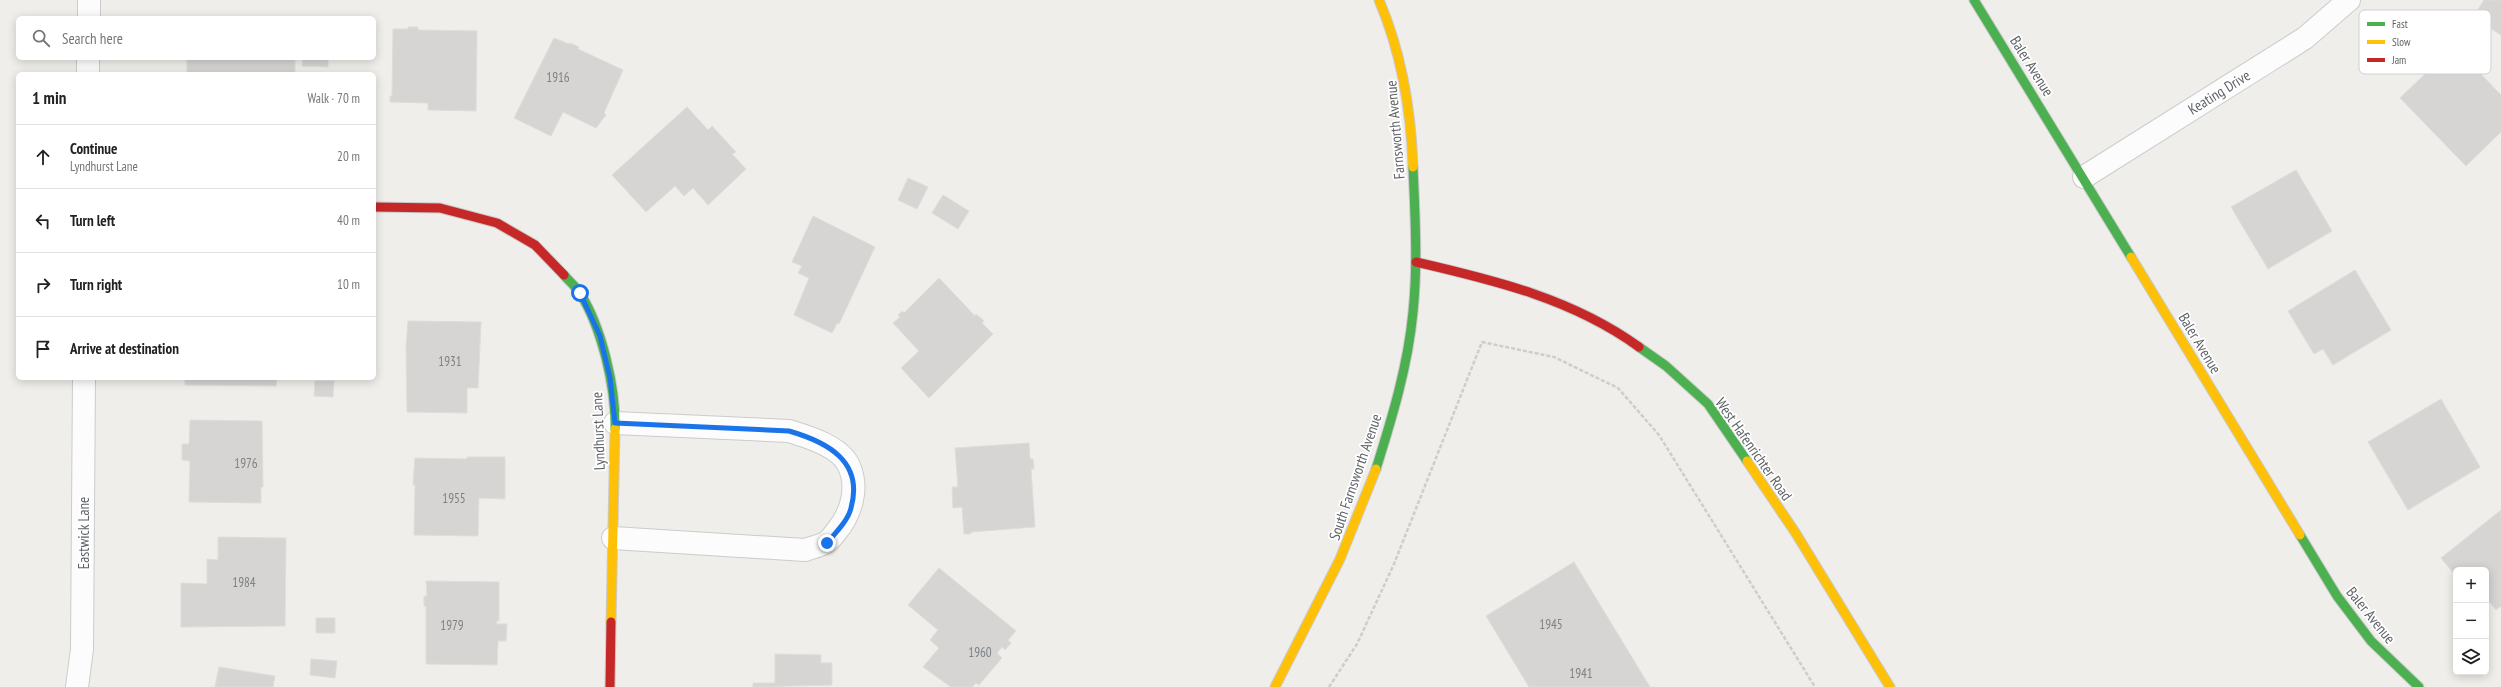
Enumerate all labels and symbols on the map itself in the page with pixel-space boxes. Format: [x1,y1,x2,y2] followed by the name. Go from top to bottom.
[2359,10,2491,74] legend
[2392,17,2408,31] text: Fast
[2006,32,2058,100] street label: Baler Avenue
[2392,35,2411,49] text: Slow
[2391,53,2406,67] text: Jam
[2184,65,2254,119] street label: Keating Drive
[546,69,570,86] house number: 1916
[1381,80,1409,180] street label: Farnsworth Avenue
[571,284,589,302] route start
[2174,309,2226,377] street label: Baler Avenue
[438,353,462,370] house number: 1931
[587,392,609,470] street label: Lyndhurst Lane
[1711,394,1797,504] street label: West Hafenrichter Road
[1324,411,1386,543] street label: South Farnsworth Avenue
[234,455,258,472] house number: 1976
[442,490,466,507] house number: 1955
[74,497,93,569] street label: Eastwick Lane
[818,534,836,552] route end
[232,574,256,591] house number: 1984
[2342,583,2400,647] street label: Baler Avenue
[1539,616,1563,633] house number: 1945
[440,617,464,634] house number: 1979
[968,644,992,661] house number: 1960
[1569,665,1593,682] house number: 1941

